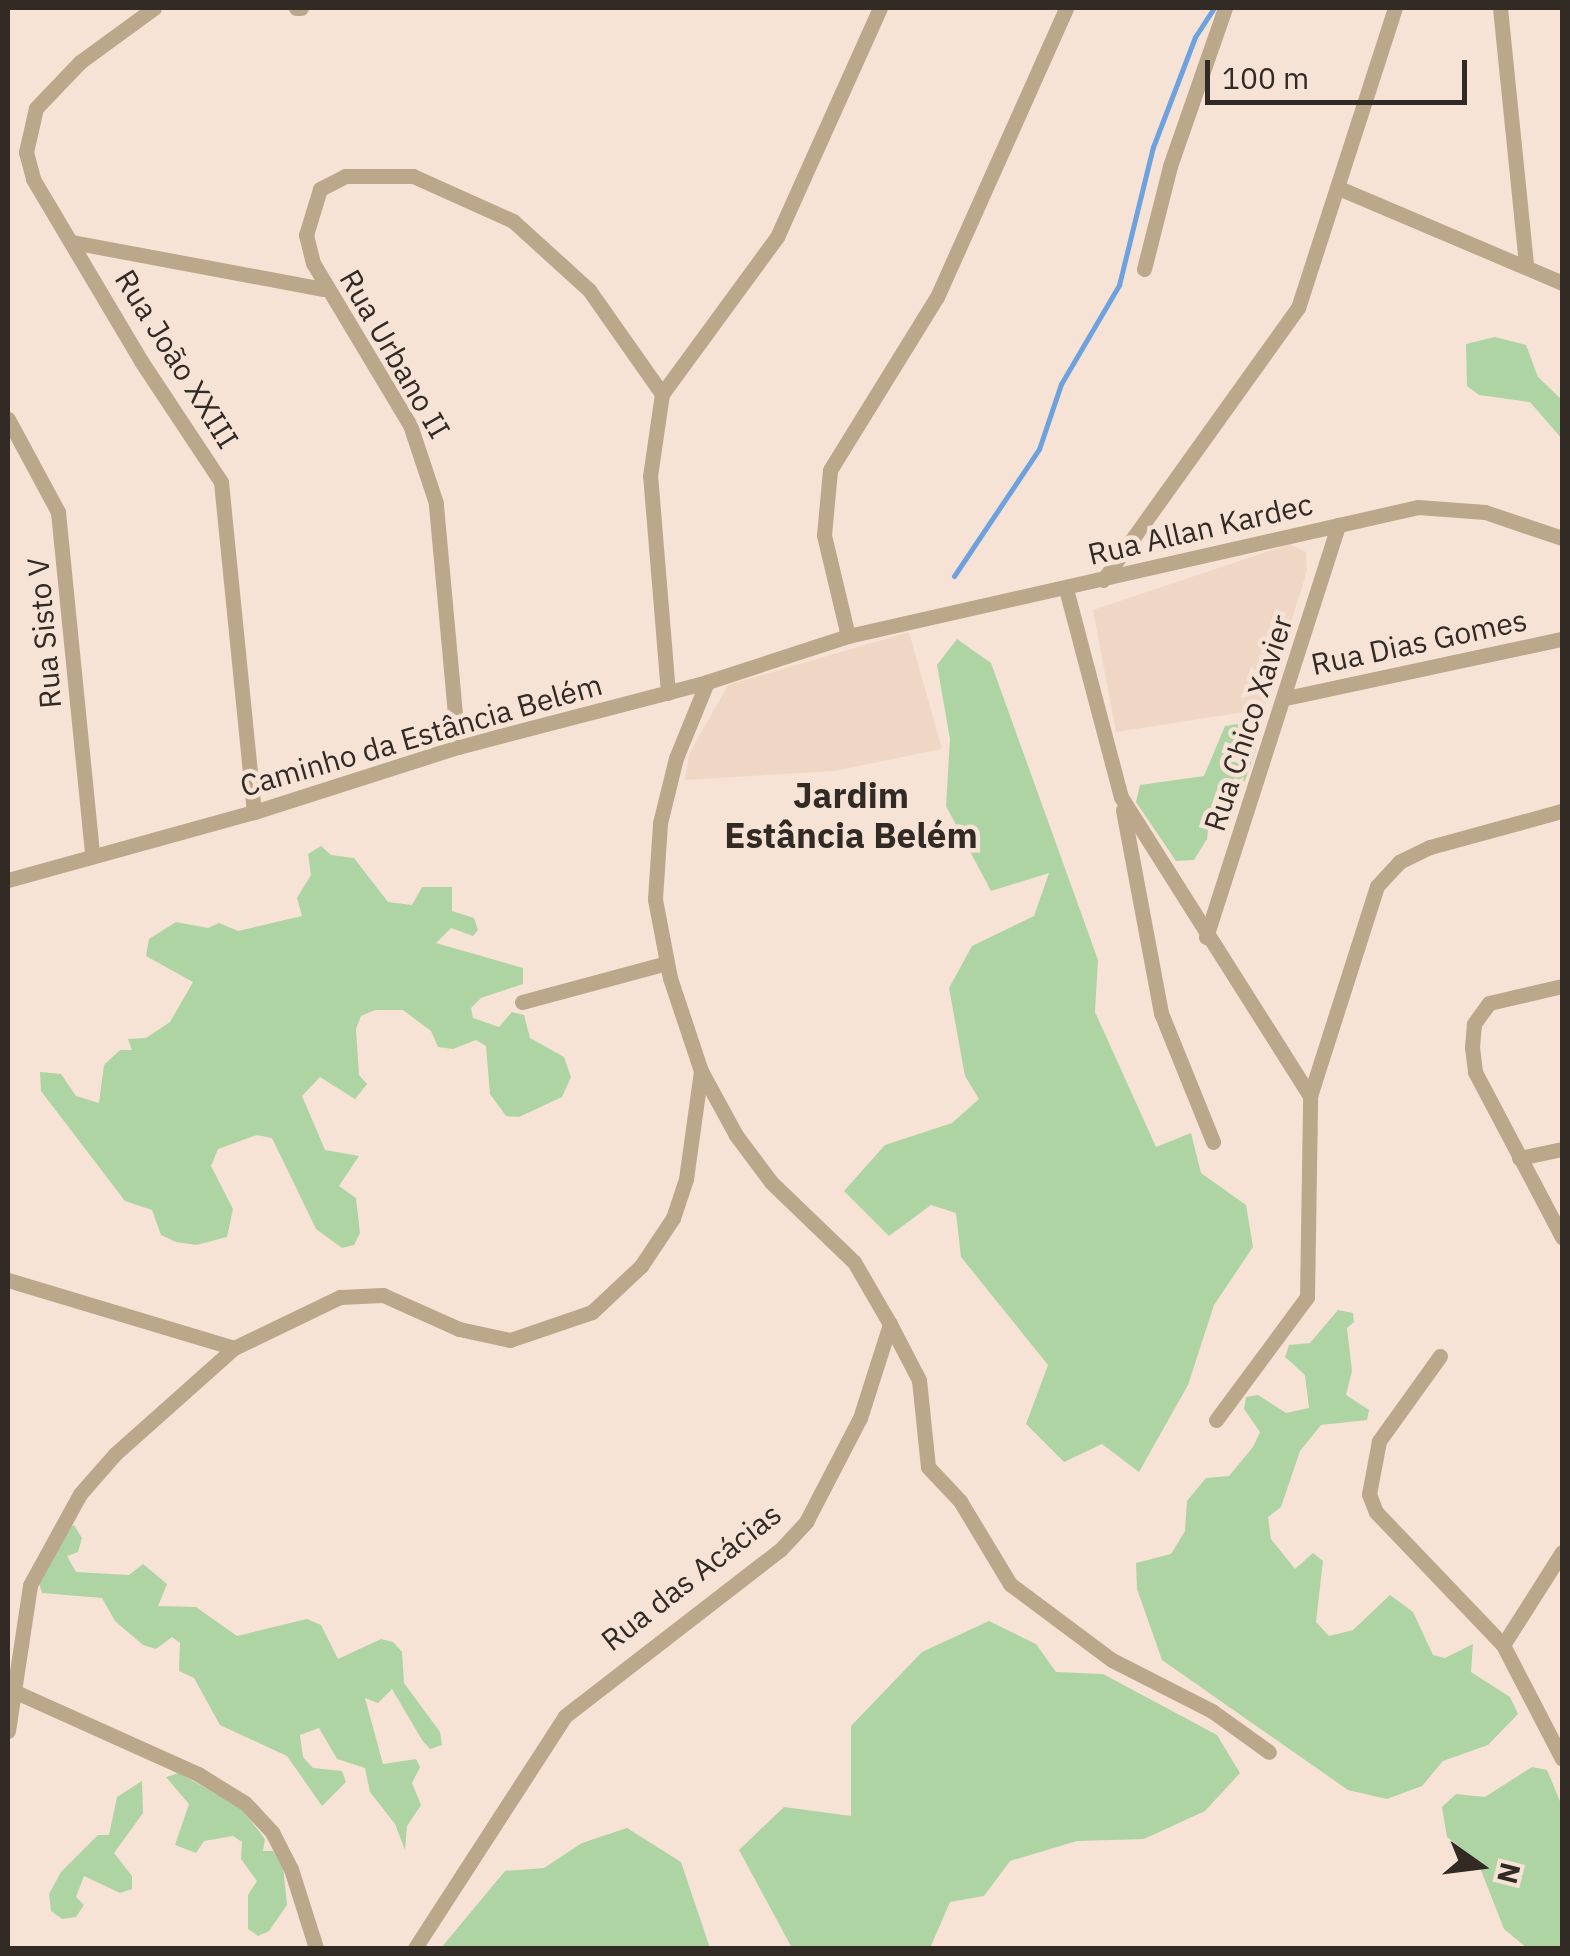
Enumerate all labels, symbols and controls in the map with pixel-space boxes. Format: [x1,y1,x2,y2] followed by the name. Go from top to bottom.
[1210,40,1472,102] scale bar
[1222,58,1309,97] text: 100 m
[108,263,246,455] street label: Rua João XXIII
[332,263,458,445] street label: Rua Urbano II
[1084,486,1316,572] street label: Rua Allan Kardec
[19,556,69,710] street label: Rua Sisto V
[1308,602,1530,682] street label: Rua Dias Gomes
[1196,610,1300,836] street label: Rua Chico Xavier
[236,666,606,804] street label: Caminho da Estância Belém
[724,774,978,856] district label: Jardim Estância Belém
[594,1496,788,1658] street label: Rua das Acácias
[1430,1816,1530,1916] north arrow
[1489,1859,1530,1888] text: N

